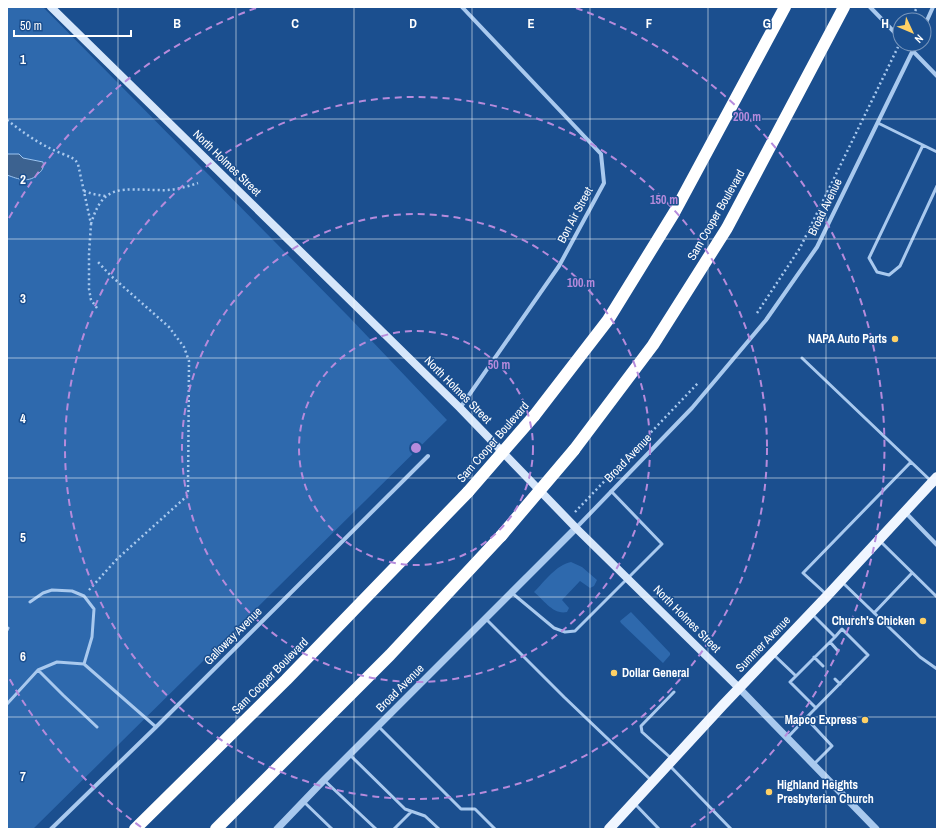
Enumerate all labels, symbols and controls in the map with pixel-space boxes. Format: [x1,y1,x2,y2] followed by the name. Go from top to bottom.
[14,12,131,38] scale bar
[892,12,932,52] north arrow
[173,15,181,32] text: B
[291,15,299,32] text: C
[409,15,417,32] text: D
[527,15,535,32] text: E
[646,15,653,32] text: F
[763,15,771,32] text: G
[881,15,889,32] text: H
[20,18,42,34] text: 50 m
[912,32,926,46] text: N
[20,51,26,68] text: 1
[733,109,761,125] text: 200 m
[189,126,265,200] street label: North Holmes Street
[684,167,748,263] street label: Sam Cooper Boulevard
[20,171,26,188] text: 2
[804,176,846,238] street label: Broad Avenue
[554,184,597,246] street label: Bon Air Street
[650,192,678,208] text: 150 m
[567,275,595,291] text: 100 m
[20,290,26,307] text: 3
[808,331,888,347] place label: NAPA Auto Parts
[890,334,900,344] marker: NAPA Auto Parts
[421,353,495,427] street label: North Holmes Street
[488,357,510,373] text: 50 m
[453,398,533,486] street label: Sam Cooper Boulevard
[20,410,26,427] text: 4
[601,430,655,486] street label: Broad Avenue
[409,441,423,455] centre of rings
[20,529,26,546] text: 5
[650,582,724,656] street label: North Holmes Street
[201,604,265,668] street label: Galloway Avenue
[732,612,794,676] street label: Summer Avenue
[832,613,915,629] place label: Church's Chicken
[918,616,928,626] marker: Church's Chicken
[228,634,312,718] street label: Sam Cooper Boulevard
[20,648,26,665] text: 6
[373,661,427,715] street label: Broad Avenue
[622,665,690,681] place label: Dollar General
[609,668,619,678] marker: Dollar General
[785,712,858,728] place label: Mapco Express
[860,715,870,725] marker: Mapco Express
[20,768,26,785] text: 7
[777,777,874,807] place label: Highland Heights Presbyterian Church
[764,787,774,797] marker: Highland Heights Presbyterian Church

